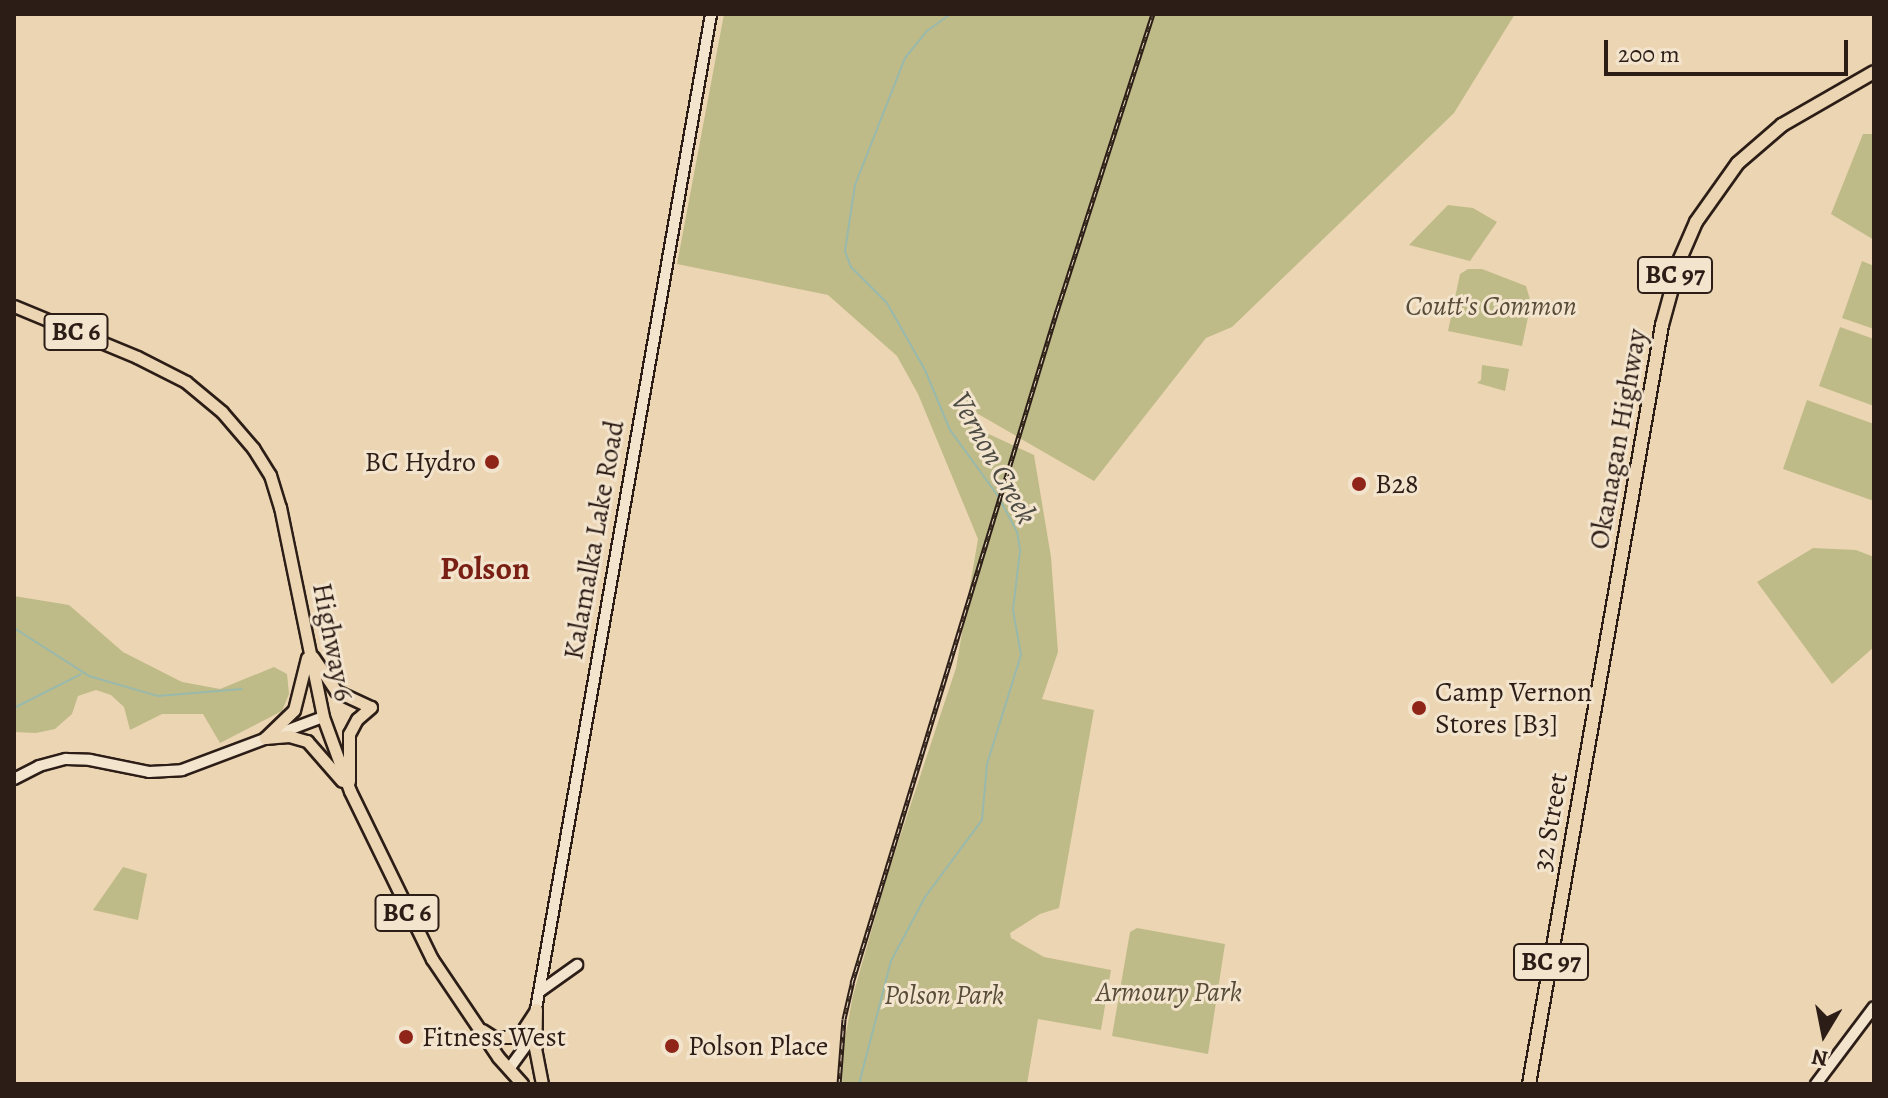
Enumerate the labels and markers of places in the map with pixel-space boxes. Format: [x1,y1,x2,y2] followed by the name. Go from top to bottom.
[364,445,476,479] place label: BC Hydro
[483,453,501,471] marker: BC Hydro
[1375,467,1419,501] place label: B28
[1350,475,1368,493] marker: B28
[1435,675,1592,741] place label: Camp Vernon Stores [B3]
[1410,699,1428,717] marker: Camp Vernon Stores [B3]
[422,1020,566,1054] place label: Fitness West
[397,1028,415,1046] marker: Fitness West
[688,1029,828,1063] place label: Polson Place
[663,1037,681,1055] marker: Polson Place

